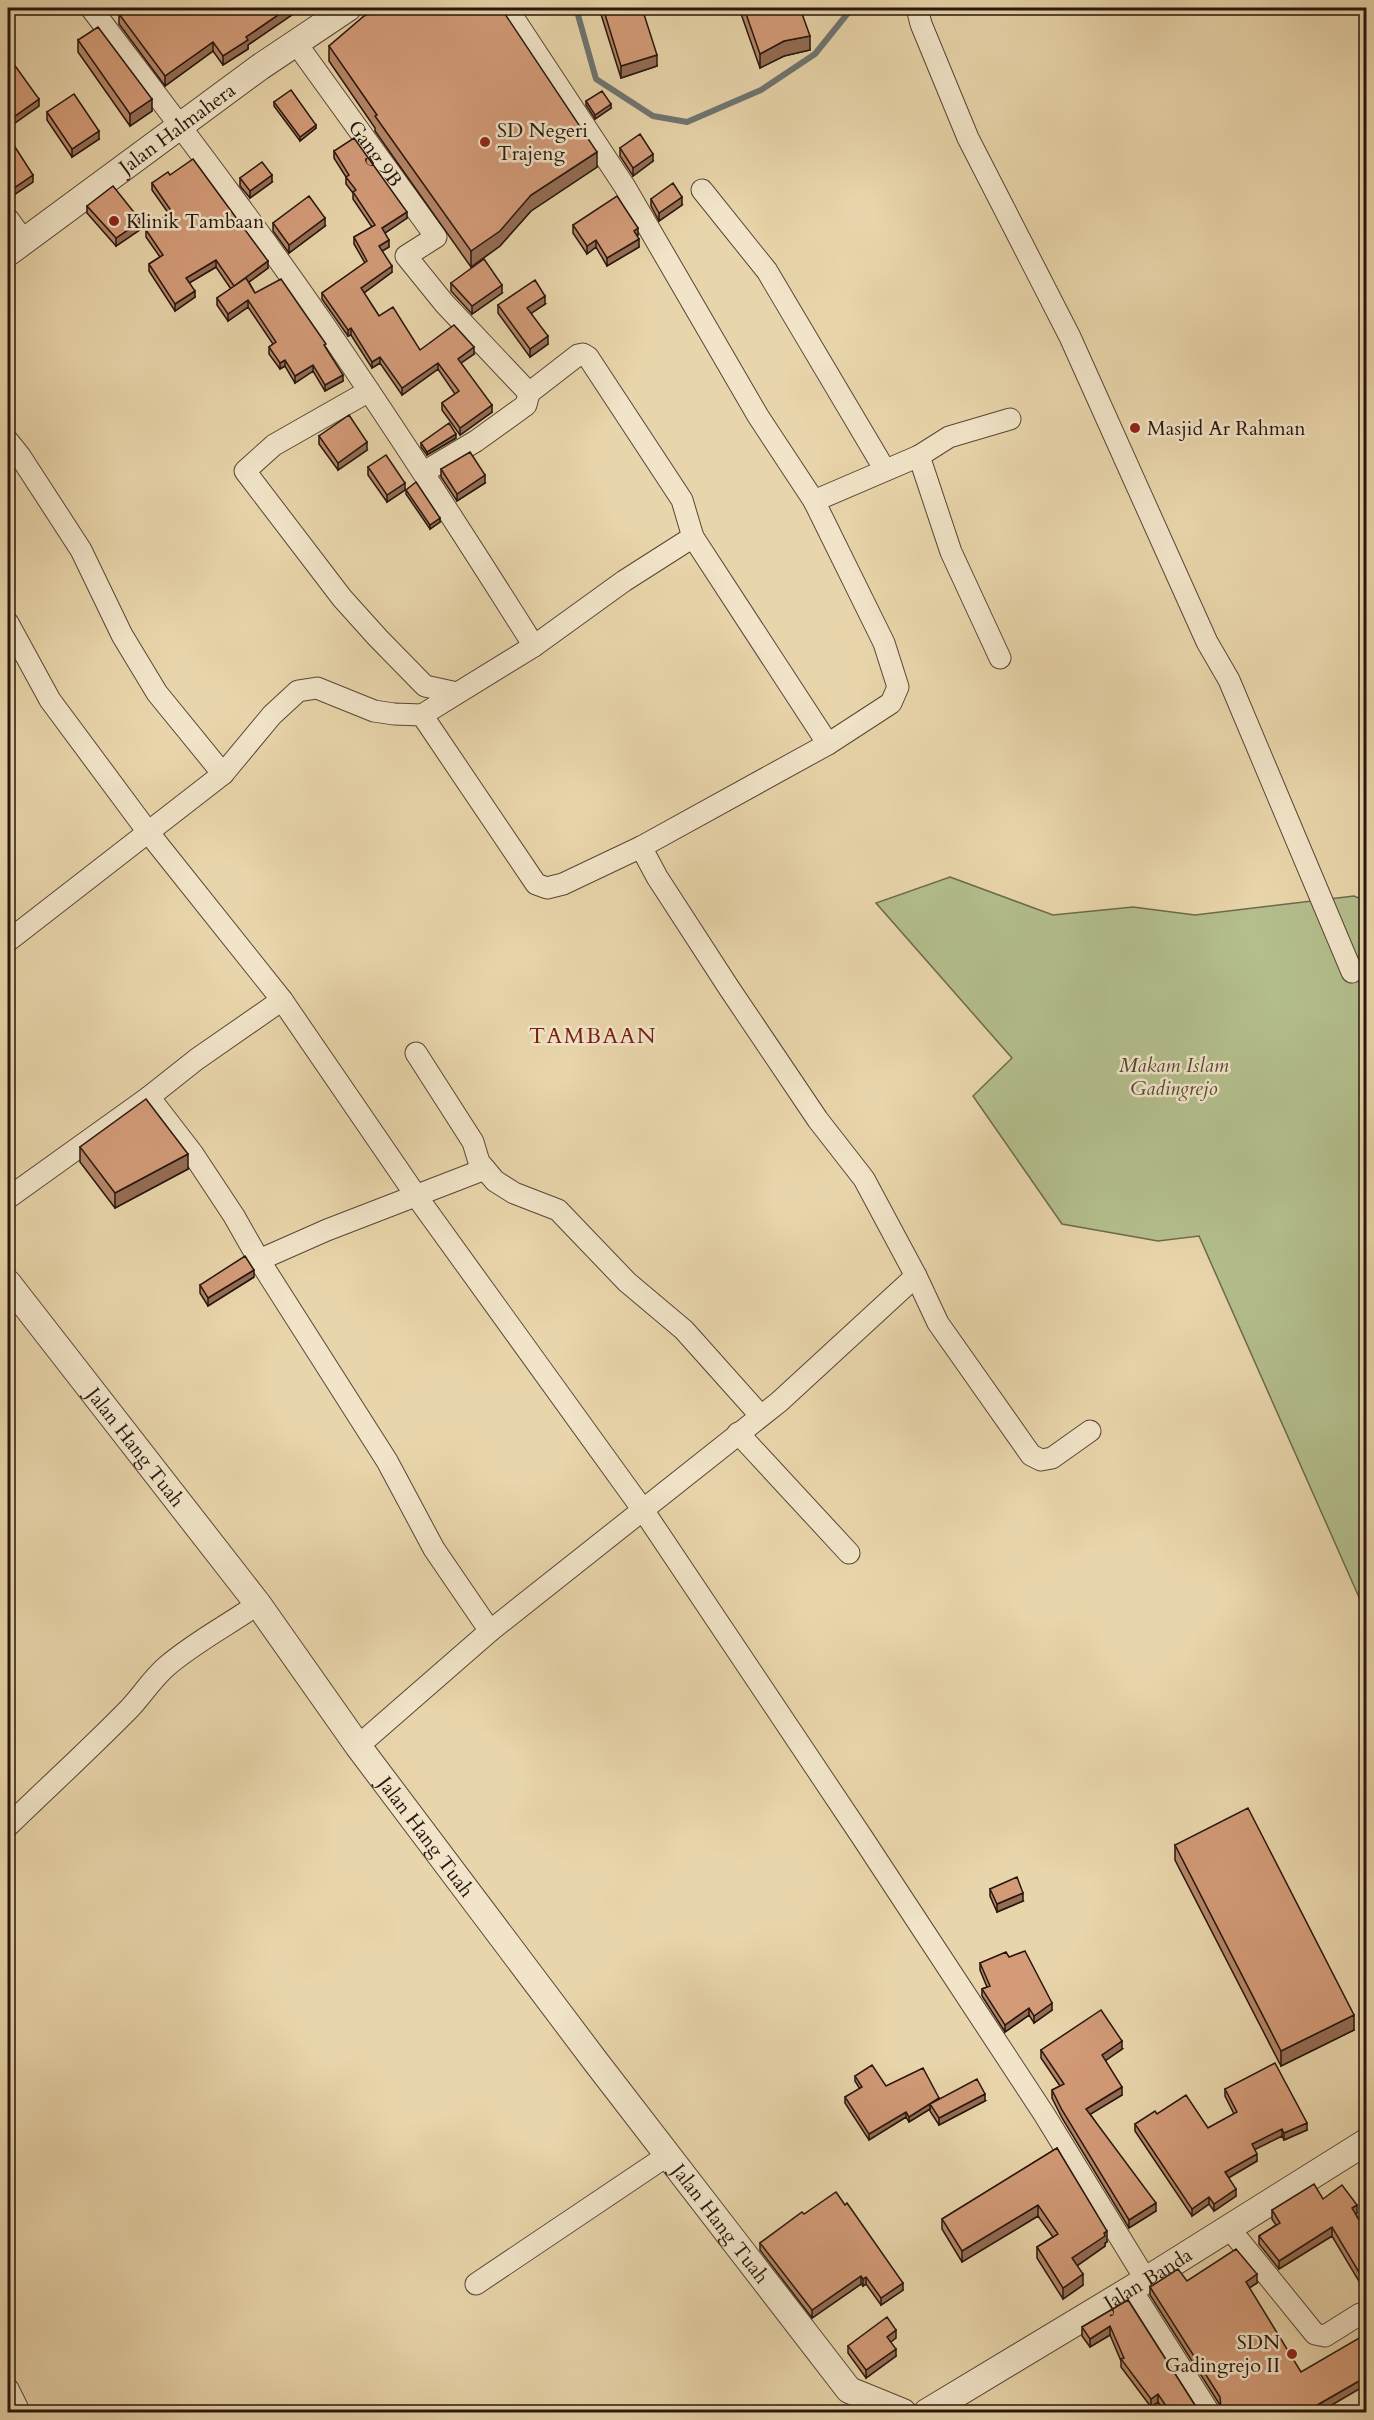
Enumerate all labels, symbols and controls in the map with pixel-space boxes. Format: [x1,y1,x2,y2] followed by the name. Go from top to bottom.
[111,76,241,182] street label: Jalan Halmahera
[342,114,409,192] street label: Gang 9B
[497,117,588,167] place label: SD Negeri Trajeng
[478,135,492,149] marker: SD Negeri Trajeng
[126,208,265,235] place label: Klinik Tambaan
[107,214,121,228] marker: Klinik Tambaan
[1147,415,1306,442] place label: Masjid Ar Rahman
[1128,421,1142,435] marker: Masjid Ar Rahman
[529,1021,657,1051] district label: TAMBAAN
[1119,1052,1229,1102] park label: Makam Islam Gadingrejo
[79,1379,191,1512] street label: Jalan Hang Tuah
[370,1768,481,1903] street label: Jalan Hang Tuah
[664,2156,775,2289] street label: Jalan Hang Tuah
[1096,2241,1197,2317] street label: Jalan Banda
[1165,2329,1280,2379] place label: SDN Gadingrejo II
[1285,2347,1299,2361] marker: SDN Gadingrejo II

